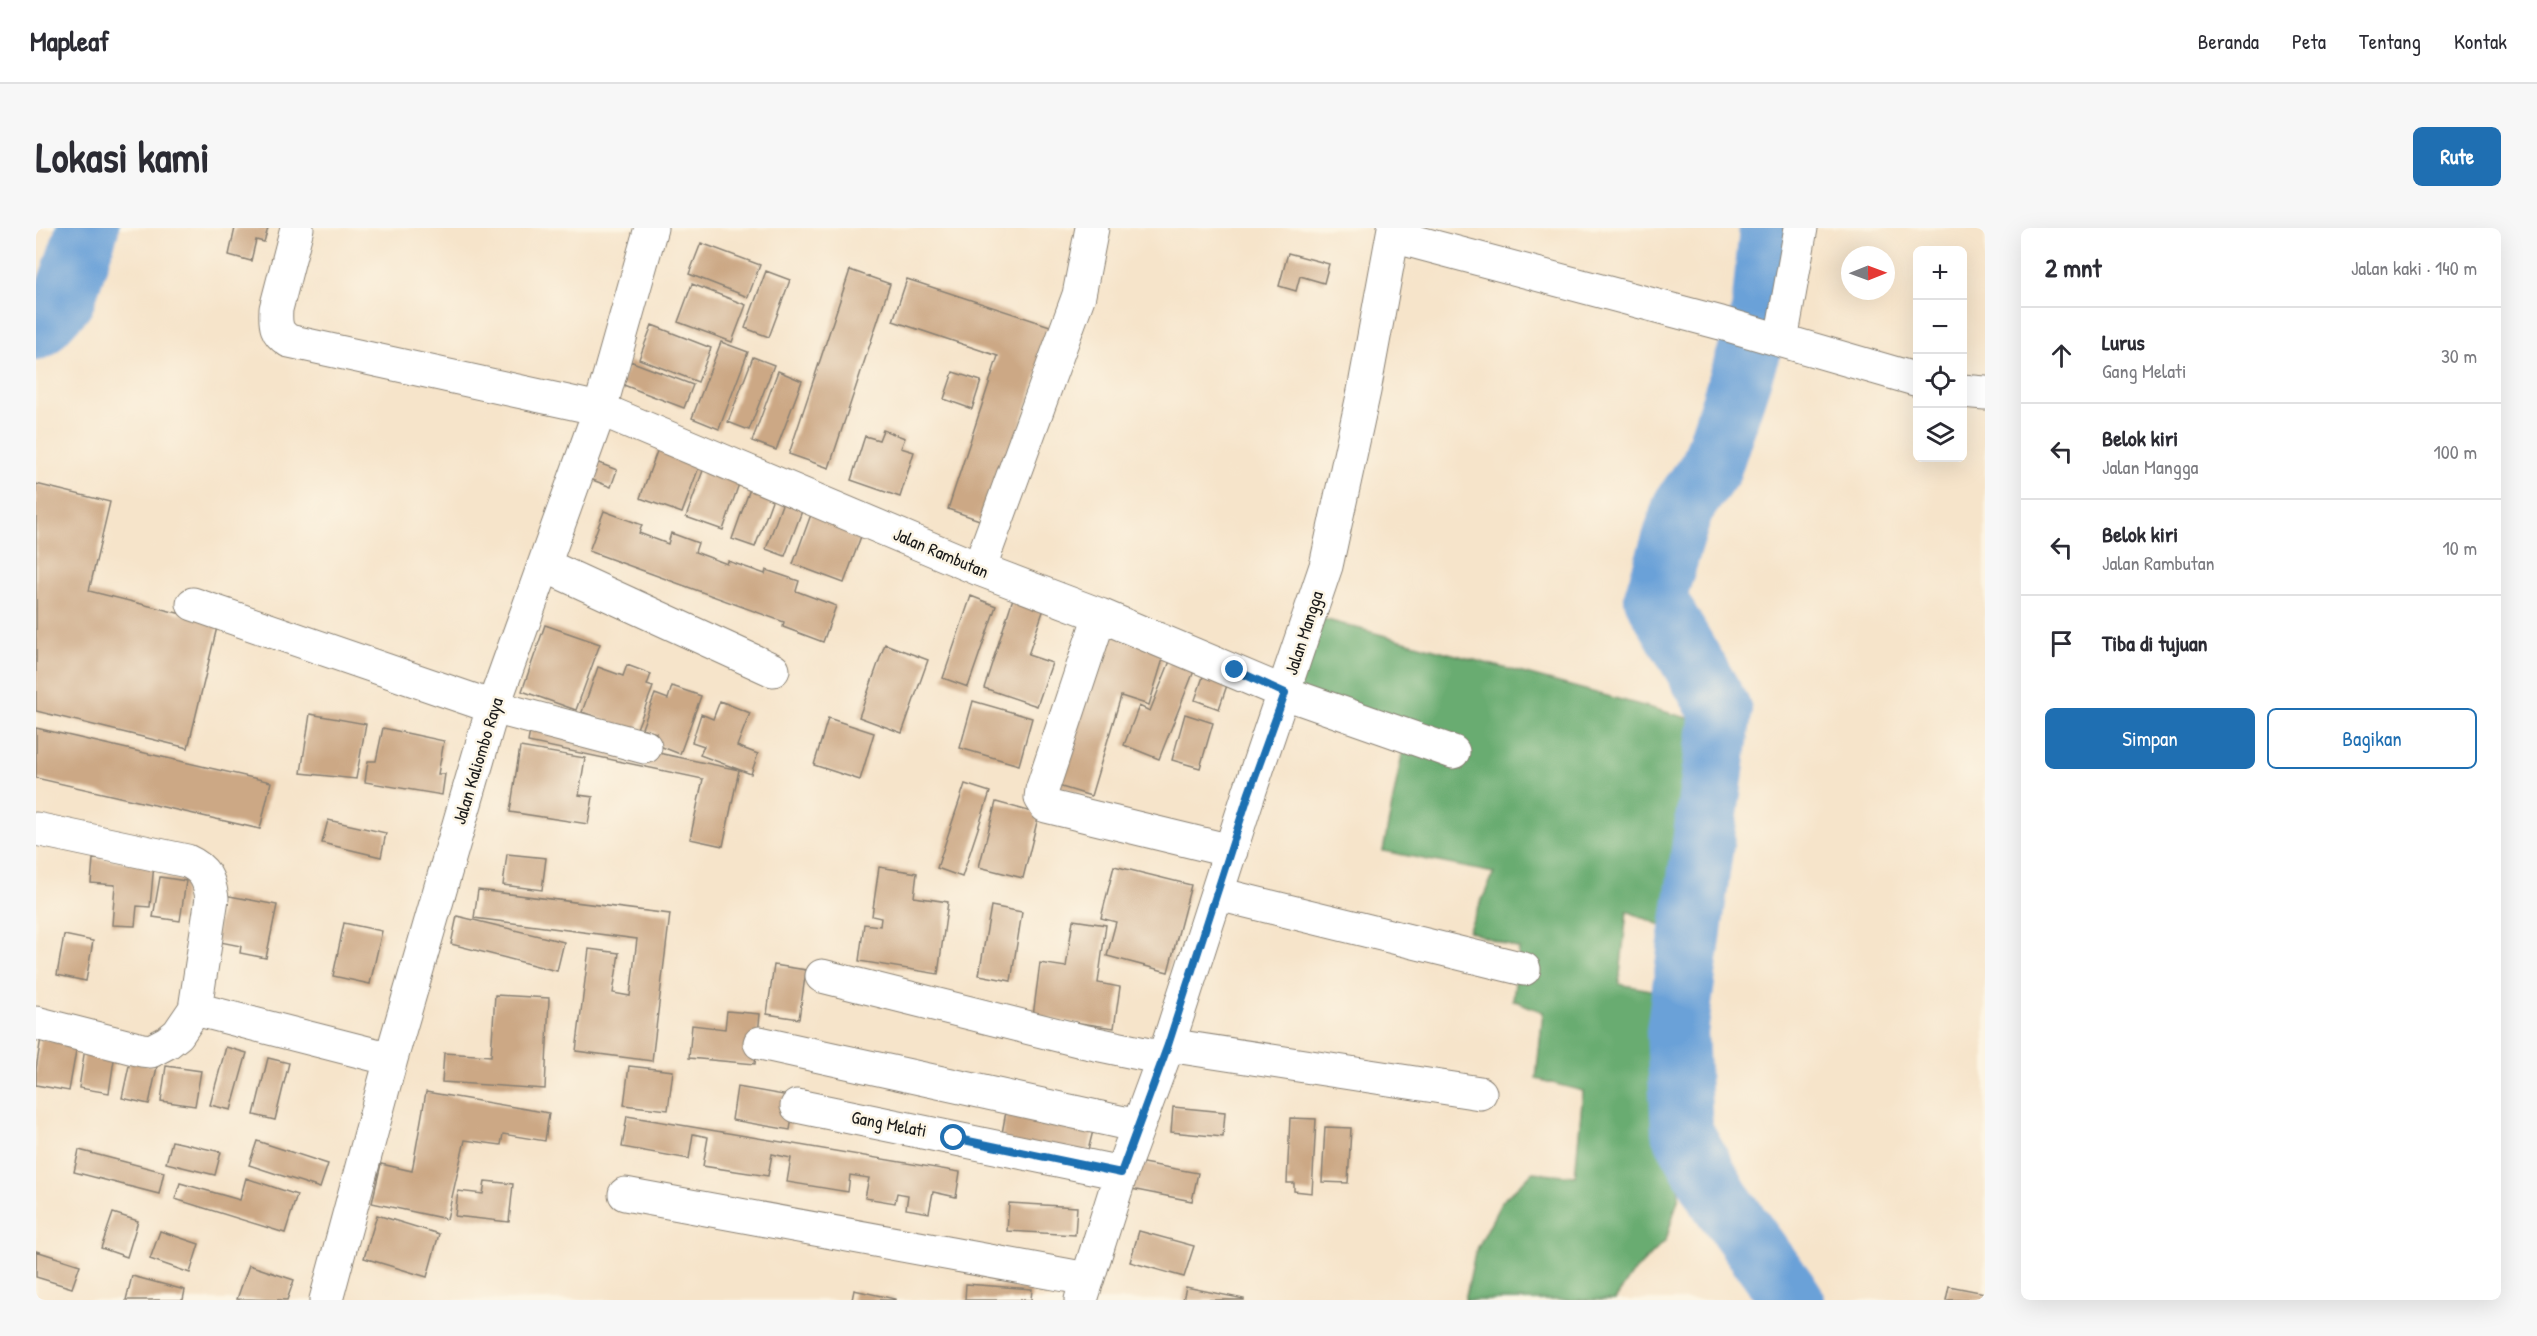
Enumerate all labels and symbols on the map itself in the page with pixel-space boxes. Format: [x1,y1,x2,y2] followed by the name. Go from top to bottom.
[1841,246,1895,300] north arrow
[890,521,993,584] street label: Jalan Rambutan
[1278,588,1329,678] street label: Jalan Mangga
[1221,656,1247,682] route end
[446,694,509,827] street label: Jalan Kaliombo Raya
[849,1104,929,1143] street label: Gang Melati
[940,1124,966,1150] route start

